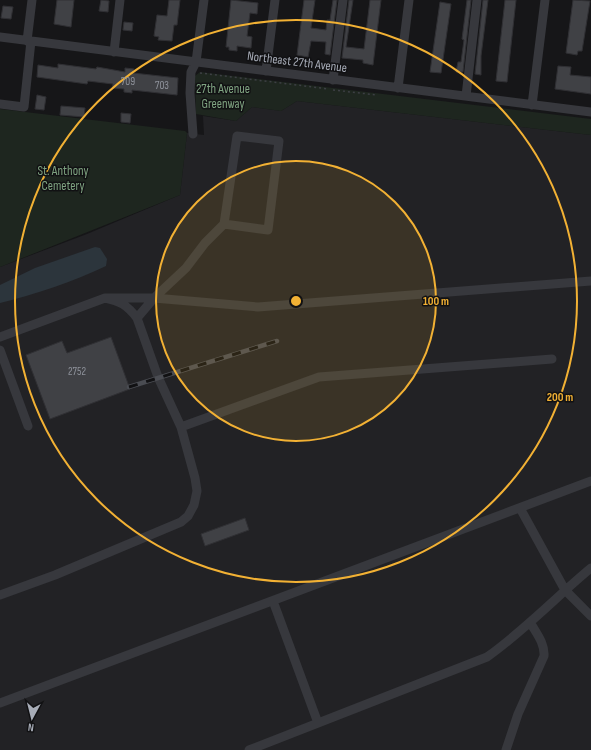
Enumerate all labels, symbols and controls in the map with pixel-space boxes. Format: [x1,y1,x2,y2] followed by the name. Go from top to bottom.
[246,48,348,76] street label: Northeast 27th Avenue
[121,75,135,88] house number: 709
[155,79,169,92] house number: 703
[196,81,250,112] park label: 27th Avenue Greenway
[37,163,89,194] park label: St. Anthony Cemetery
[289,294,303,308] centre of rings
[423,294,449,309] text: 100 m
[68,365,86,378] house number: 2752
[547,390,573,405] text: 200 m
[12,698,52,738] north arrow
[27,721,35,734] text: N

